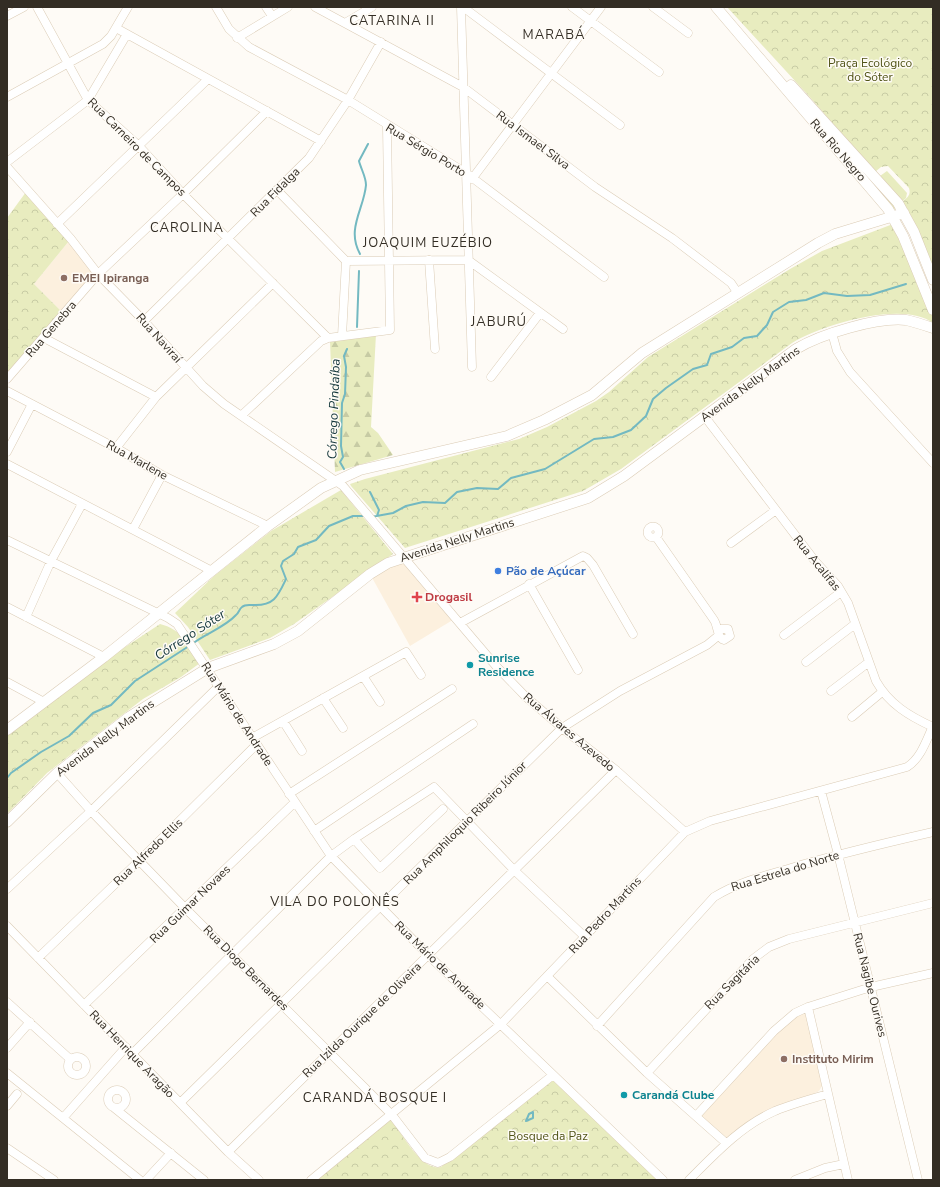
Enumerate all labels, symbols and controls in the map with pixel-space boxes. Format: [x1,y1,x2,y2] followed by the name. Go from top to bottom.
[349,12,435,30] district label: CATARINA II
[523,25,585,44] district label: MARABÁ
[828,55,912,85] park label: Praça Ecológico do Sóter
[84,94,190,200] street label: Rua Carneiro de Campos
[493,107,573,173] street label: Rua Ismael Silva
[806,115,870,185] street label: Rua Rio Negro
[383,120,469,181] street label: Rua Sérgio Porto
[247,164,303,220] street label: Rua Fidalga
[150,219,224,237] district label: CAROLINA
[362,233,493,252] district label: JOAQUIM EUZÉBIO
[72,270,149,286] place label: EMEI Ipiranga
[59,273,69,283] marker: EMEI Ipiranga
[22,297,80,361] street label: Rua Genebra
[132,310,186,367] street label: Rua Naviraí
[470,312,527,331] district label: JABURÚ
[697,342,803,426] street label: Avenida Nelly Martins
[323,358,345,460] water label: Córrego Pindaíba
[103,436,171,484] street label: Rua Marlene
[398,514,516,566] street label: Avenida Nelly Martins
[790,532,844,594] street label: Rua Acalifas
[506,563,586,579] place label: Pão de Açúcar
[493,566,503,576] marker: Pão de Açúcar
[425,589,472,605] place label: Drogasil
[412,592,422,602] marker: Drogasil
[151,605,229,665] water label: Córrego Sóter
[478,650,535,680] place label: Sunrise Residence
[197,659,277,769] street label: Rua Mário de Andrade
[465,660,475,670] marker: Sunrise Residence
[520,689,618,775] street label: Rua Álvares Azevedo
[53,696,158,780] street label: Avenida Nelly Martins
[400,757,531,888] street label: Rua Amphiloquio Ribeiro Júnior
[110,815,186,889] street label: Rua Alfredo Ellis
[729,847,841,895] street label: Rua Estrela do Norte
[146,861,234,947] street label: Rua Guimar Novaes
[565,873,645,957] street label: Rua Pedro Martins
[269,892,400,911] district label: VILA DO POLONÊS
[391,917,489,1013] street label: Rua Mário de Andrade
[200,922,292,1014] street label: Rua Diogo Bernardes
[849,931,891,1039] street label: Rua Nagibe Ourives
[701,951,763,1013] street label: Rua Sagitária
[299,959,425,1081] street label: Rua Izilda Ourique de Oliveira
[86,1007,178,1102] street label: Rua Henrique Aragão
[792,1051,874,1067] place label: Instituto Mirim
[779,1054,789,1064] marker: Instituto Mirim
[632,1087,715,1103] place label: Carandá Clube
[303,1088,447,1107] district label: CARANDÁ BOSQUE I
[619,1090,629,1100] marker: Carandá Clube
[508,1128,588,1144] park label: Bosque da Paz

